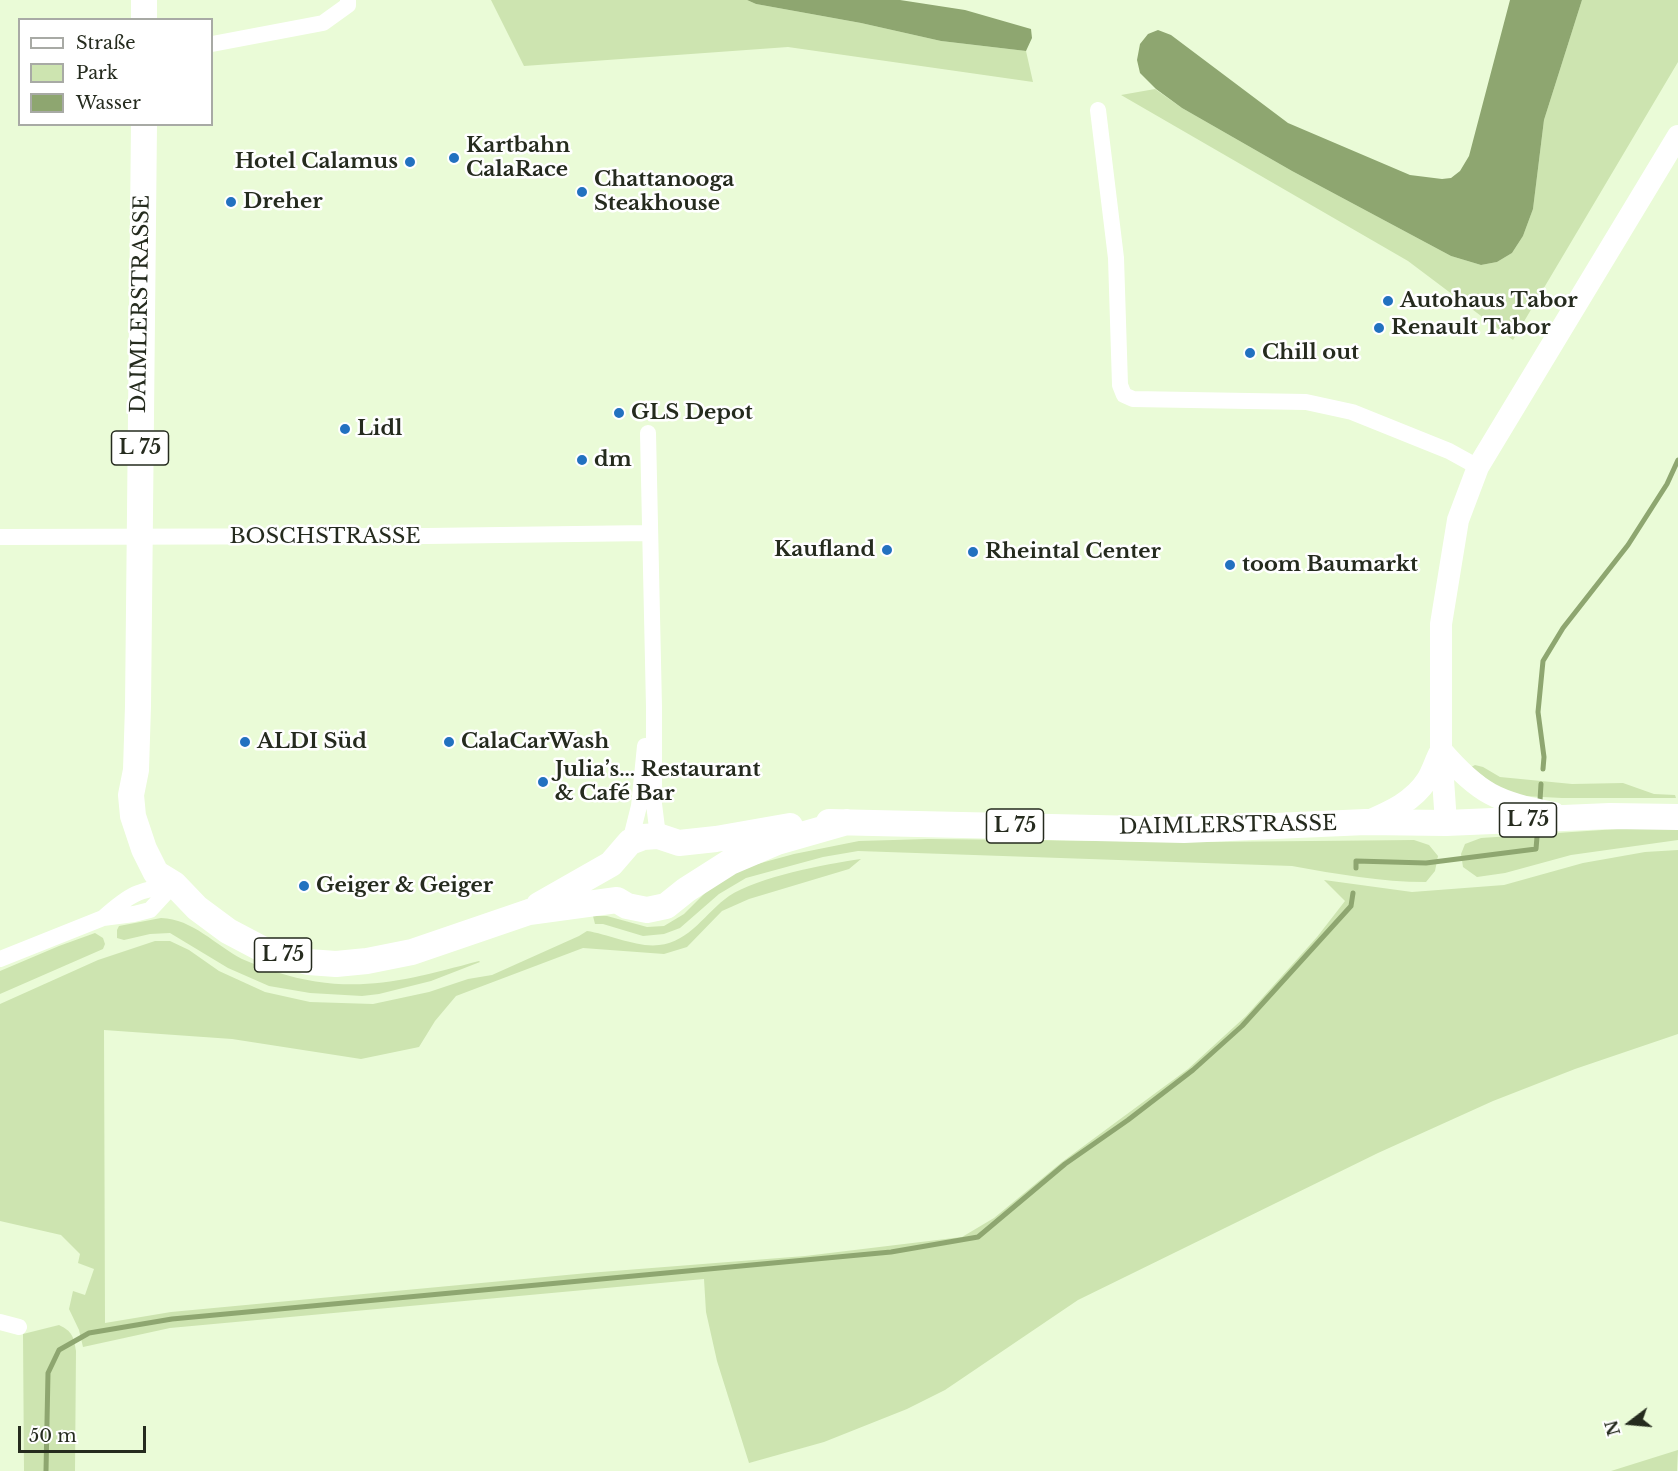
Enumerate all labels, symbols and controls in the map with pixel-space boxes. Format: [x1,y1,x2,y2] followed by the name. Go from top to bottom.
[18,18,213,126] legend
[76,32,136,54] text: Straße
[76,62,118,84] text: Park
[76,92,141,114] text: Wasser
[466,133,570,183] place label: Kartbahn CalaRace
[235,149,398,175] place label: Hotel Calamus
[447,151,461,165] marker: Kartbahn CalaRace
[403,155,417,169] marker: Hotel Calamus
[594,167,734,217] place label: Chattanooga Steakhouse
[575,185,589,199] marker: Chattanooga Steakhouse
[243,189,323,215] place label: Dreher
[126,195,156,413] street label: DAIMLERSTRASSE
[224,195,238,209] marker: Dreher
[1400,288,1578,314] place label: Autohaus Tabor
[1381,294,1395,308] marker: Autohaus Tabor
[1391,315,1551,341] place label: Renault Tabor
[1372,321,1386,335] marker: Renault Tabor
[1262,340,1359,366] place label: Chill out
[1243,346,1257,360] marker: Chill out
[631,400,753,426] place label: GLS Depot
[612,406,626,420] marker: GLS Depot
[357,416,402,442] place label: Lidl
[338,422,352,436] marker: Lidl
[112,431,168,465] road number: L 75
[594,447,632,473] place label: dm
[575,453,589,467] marker: dm
[229,524,421,550] street label: BOSCHSTRASSE
[774,537,875,563] place label: Kaufland
[985,539,1161,565] place label: Rheintal Center
[880,543,894,557] marker: Kaufland
[966,545,980,559] marker: Rheintal Center
[1242,552,1418,578] place label: toom Baumarkt
[1223,558,1237,572] marker: toom Baumarkt
[257,729,367,755] place label: ALDI Süd
[461,729,609,755] place label: CalaCarWash
[238,735,252,749] marker: ALDI Süd
[442,735,456,749] marker: CalaCarWash
[555,757,760,807] place label: Julia’s… Restaurant & Café Bar
[536,775,550,789] marker: Julia’s… Restaurant & Café Bar
[1500,803,1556,837] road number: L 75
[986,809,1044,843] road number: L 75
[1119,811,1337,841] street label: DAIMLERSTRASSE
[316,873,493,899] place label: Geiger & Geiger
[297,879,311,893] marker: Geiger & Geiger
[254,938,312,972] road number: L 75
[1600,1393,1660,1453] north arrow
[21,1414,148,1452] scale bar
[1601,1418,1624,1438] text: N
[29,1425,77,1447] text: 50 m

